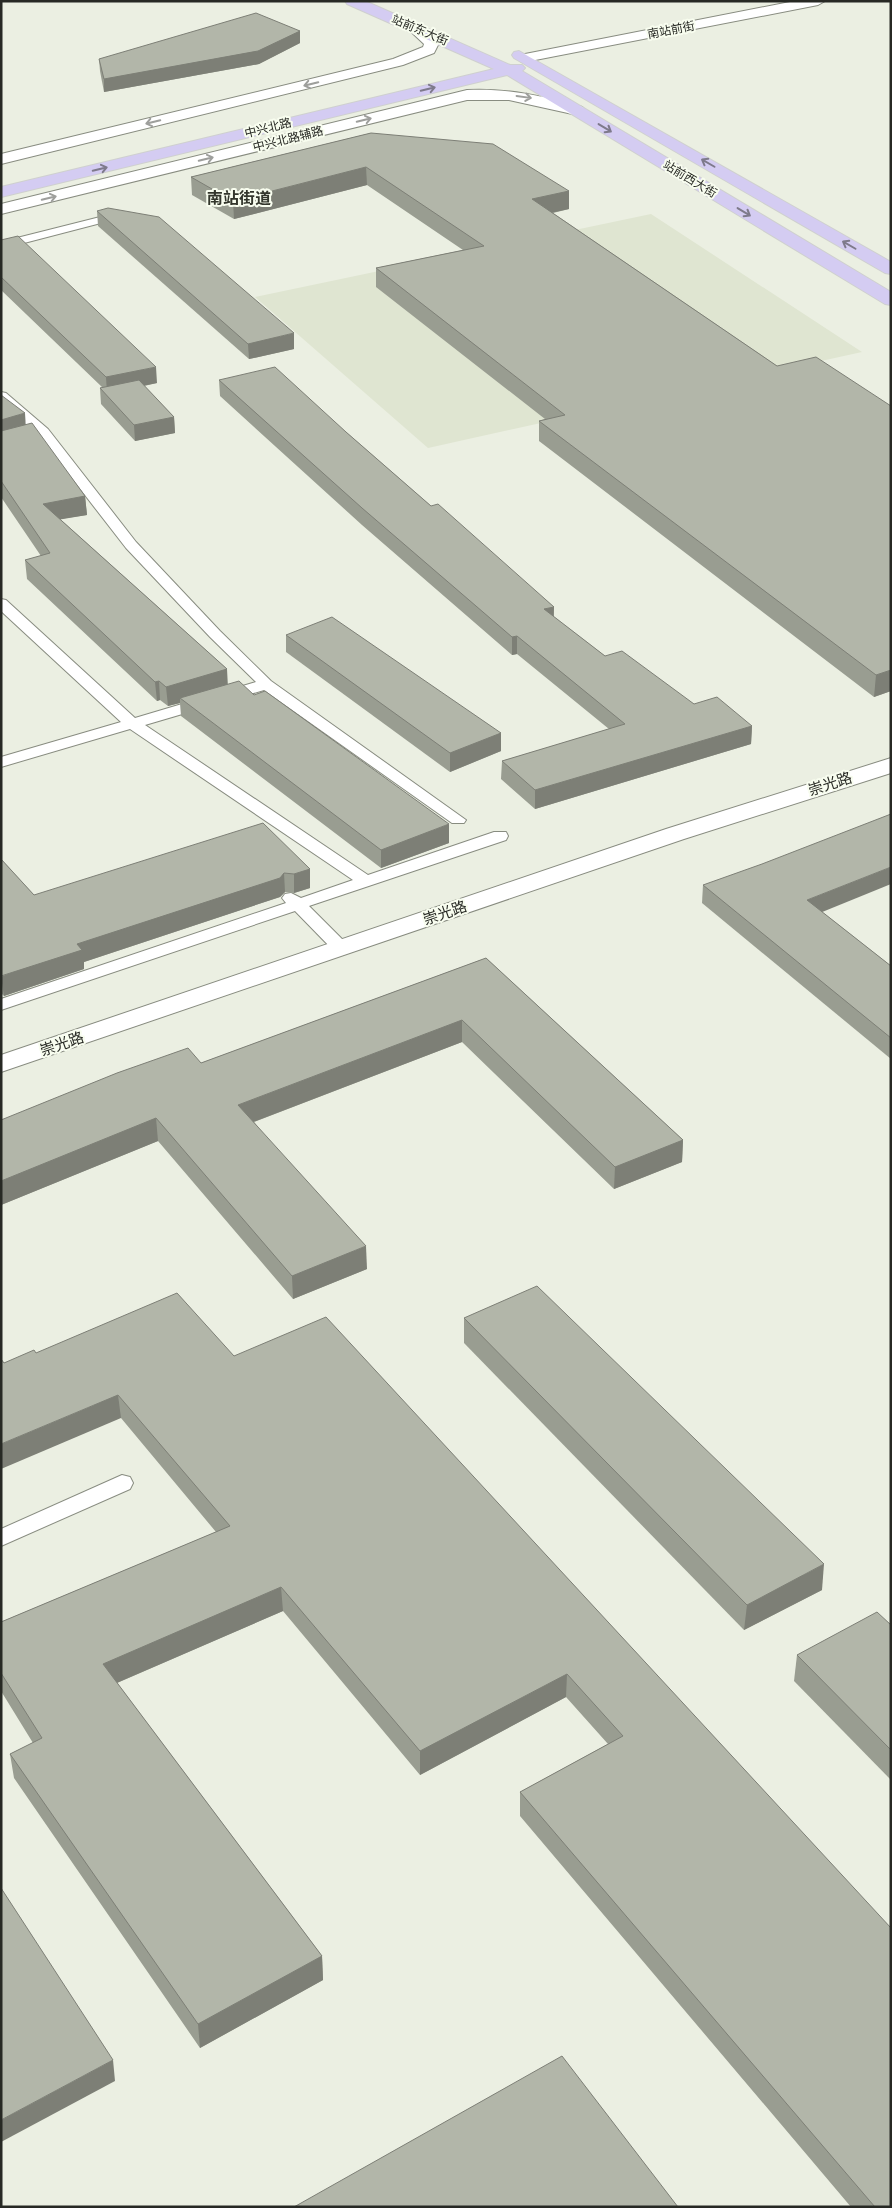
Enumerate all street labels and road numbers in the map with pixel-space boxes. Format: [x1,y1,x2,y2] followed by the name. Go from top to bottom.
[390,12,450,48] street label: 站前东大街
[646,19,696,41] street label: 南站前街
[243,115,293,141] street label: 中兴北路
[251,123,325,155] street label: 中兴北路辅路
[661,158,719,200] street label: 站前西大街
[806,768,854,800] street label: 崇光路
[421,897,469,929] street label: 崇光路
[38,1028,86,1060] street label: 崇光路

